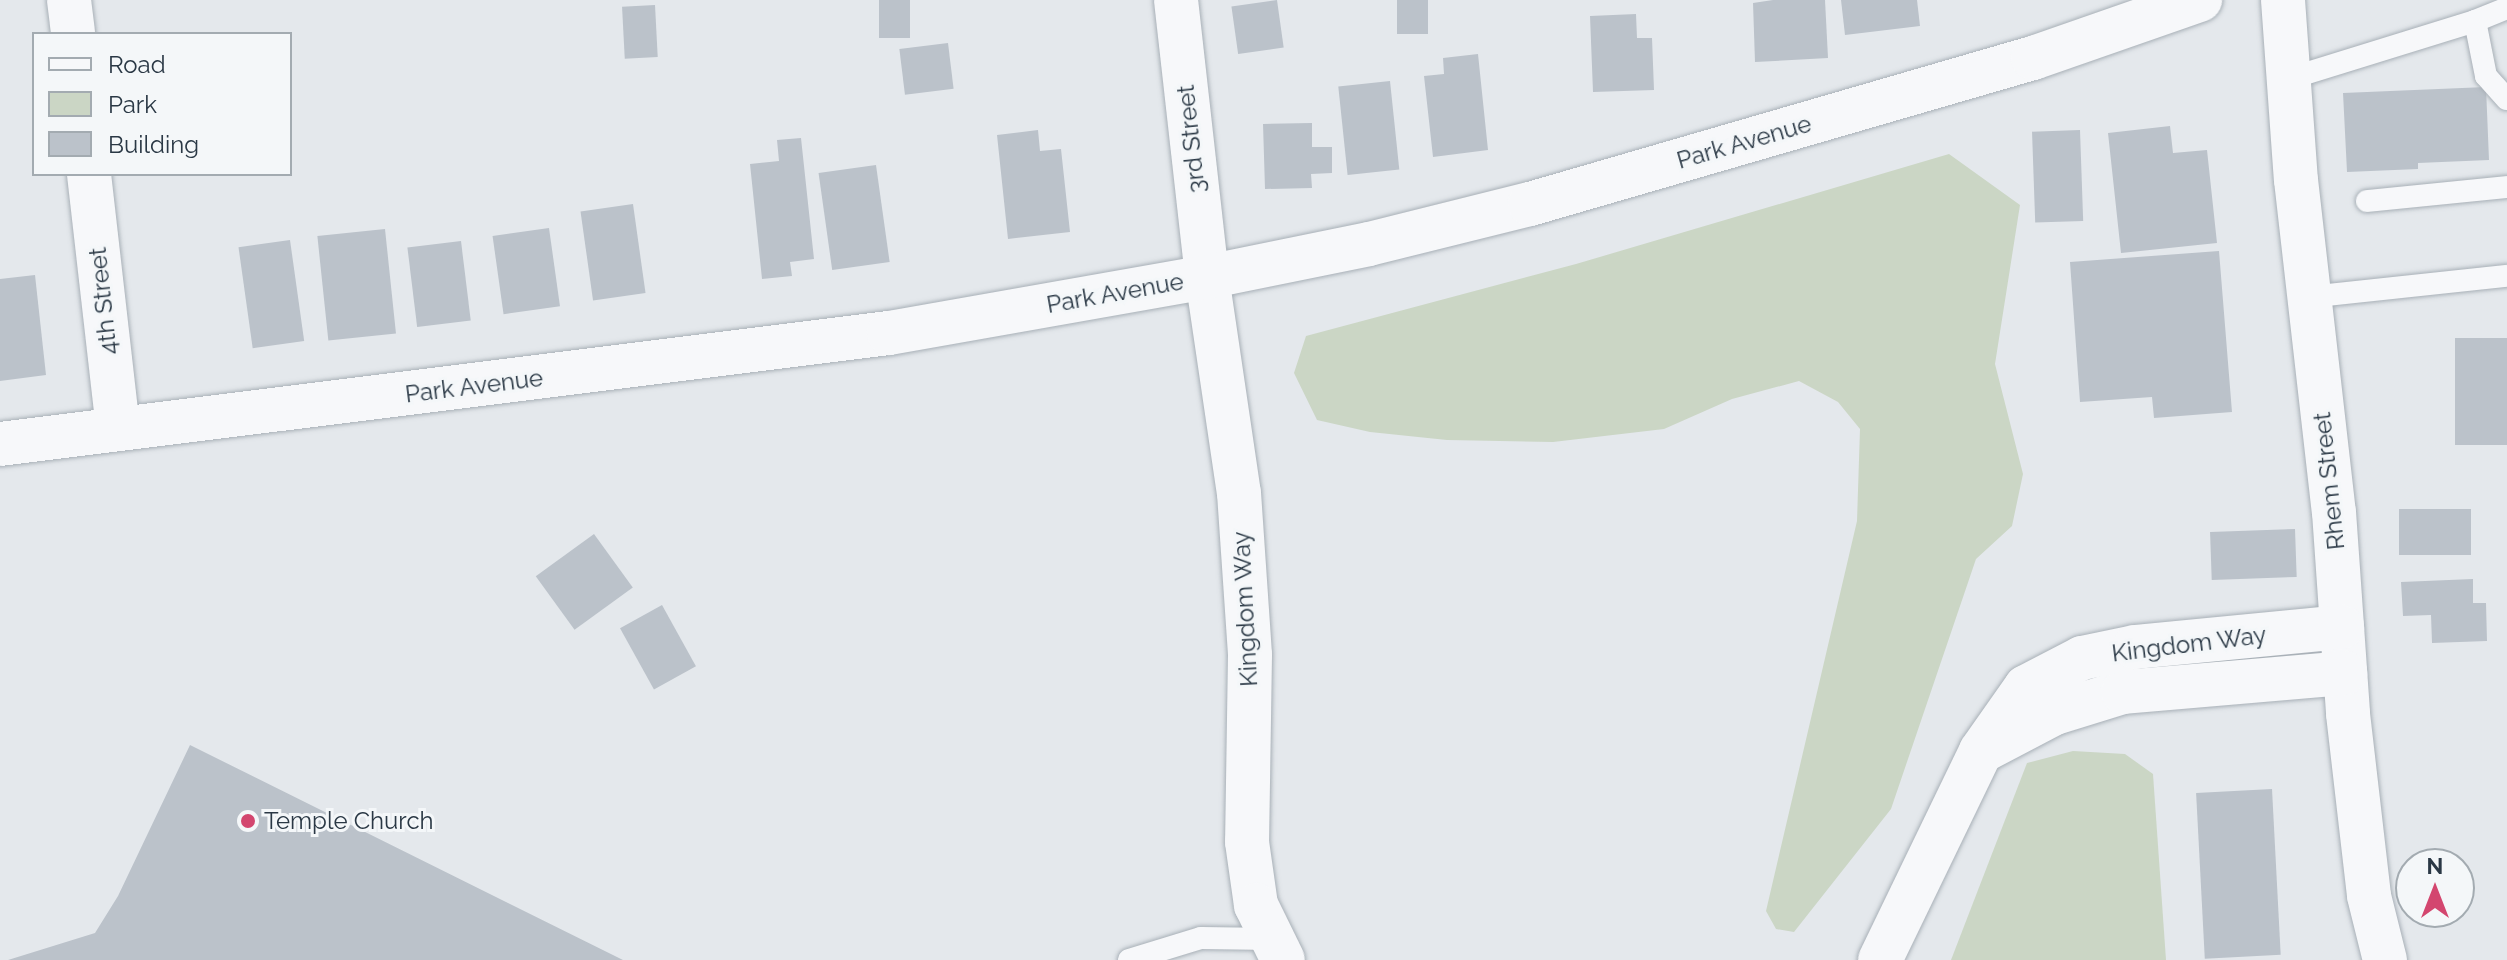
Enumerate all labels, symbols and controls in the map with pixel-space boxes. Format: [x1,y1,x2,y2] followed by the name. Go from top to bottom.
[32,32,292,176] legend
[108,50,166,79] text: Road
[1171,84,1211,194] street label: 3rd Street
[108,90,157,119] text: Park
[1673,109,1815,175] street label: Park Avenue
[108,130,199,159] text: Building
[83,246,123,356] street label: 4th Street
[1044,267,1186,319] street label: Park Avenue
[403,363,545,409] street label: Park Avenue
[2307,411,2351,551] street label: Rhem Street
[1227,530,1263,688] street label: Kingdom Way
[2110,620,2268,668] street label: Kingdom Way
[264,807,434,835] place label: Temple Church
[239,812,257,830] marker: Temple Church
[2395,848,2475,928] north arrow
[2427,853,2443,879] text: N

